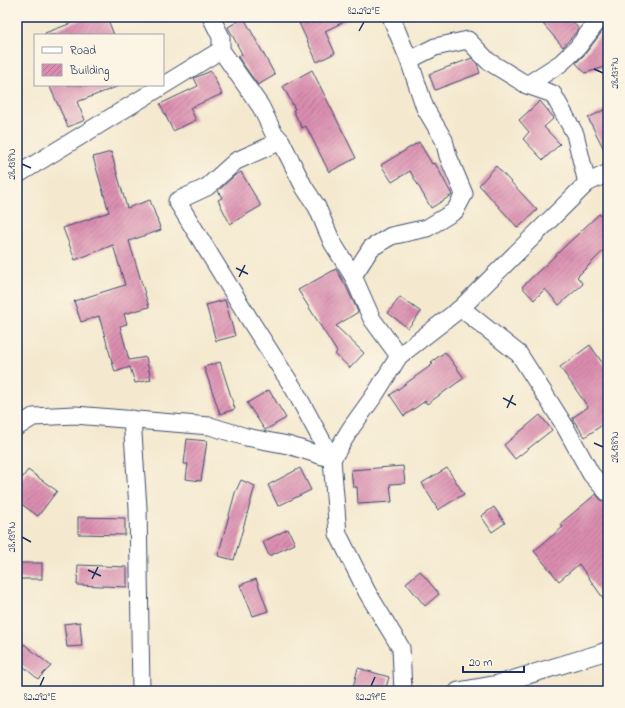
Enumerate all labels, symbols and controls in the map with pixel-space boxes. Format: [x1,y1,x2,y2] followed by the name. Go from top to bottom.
[348,4,380,19] text: 82.292°E
[34,34,164,86] legend
[70,42,96,60] text: Road
[608,57,623,89] text: 28.137°N
[69,62,109,81] text: Building
[5,148,20,180] text: 28.138°N
[608,431,623,463] text: 28.138°N
[5,521,20,552] text: 28.139°N
[463,648,524,674] scale bar
[469,654,492,672] text: 20 m
[24,690,56,705] text: 82.292°E
[356,690,386,705] text: 82.291°E

